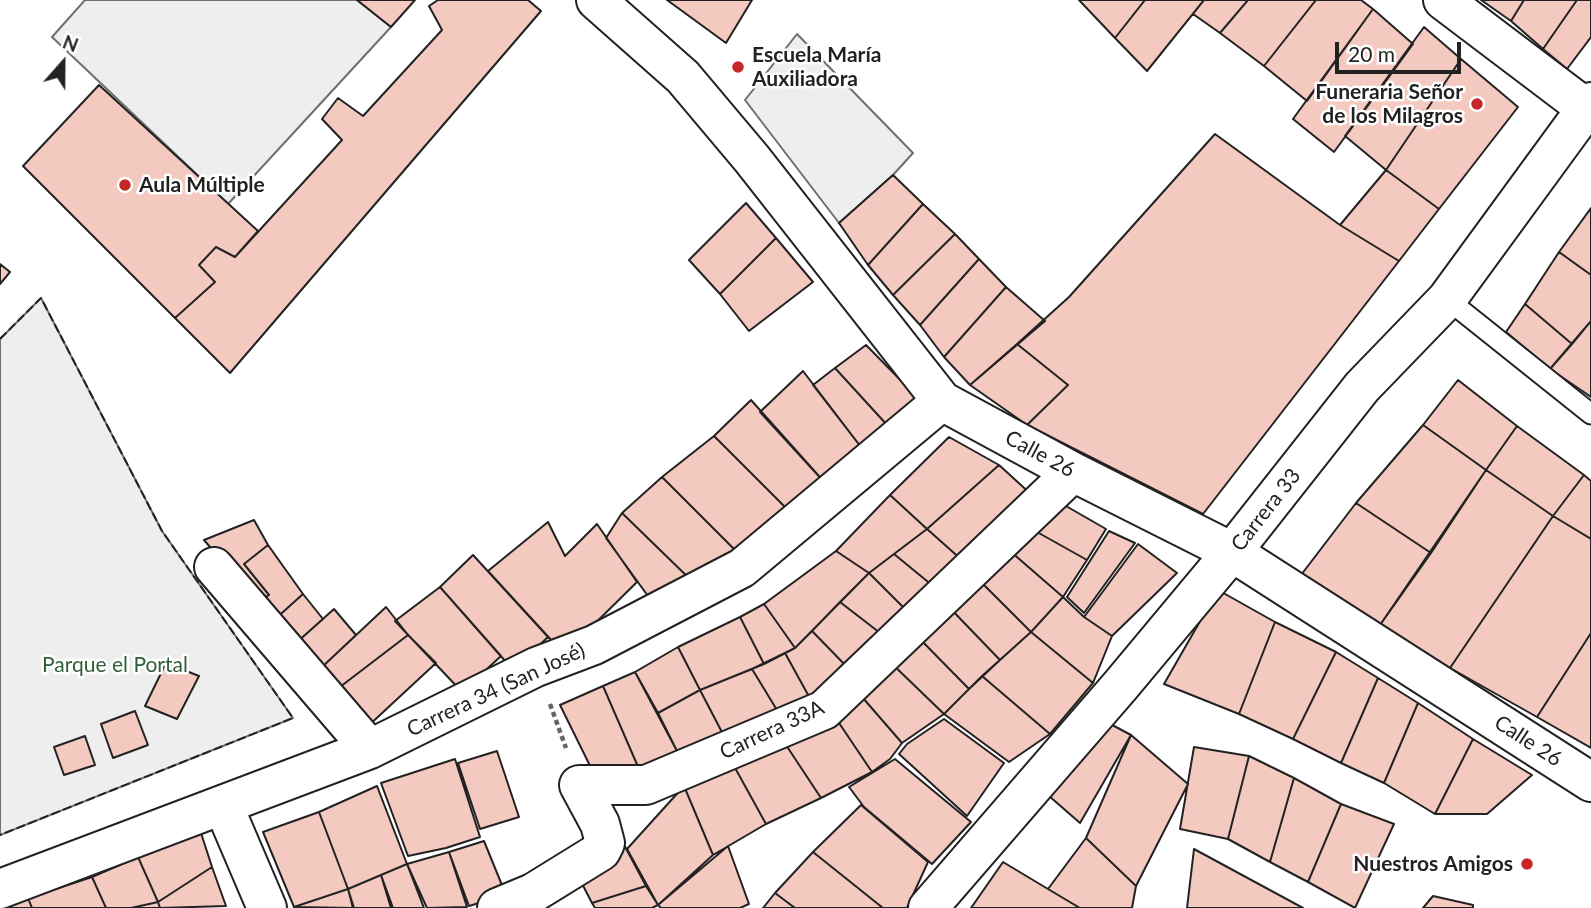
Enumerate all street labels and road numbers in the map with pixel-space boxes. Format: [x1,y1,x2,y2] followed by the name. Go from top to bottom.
[1001,425,1079,483] street label: Calle 26
[1226,464,1306,556] street label: Carrera 33
[403,638,589,742] street label: Carrera 34 (San José)
[716,695,828,765] street label: Carrera 33A
[1490,710,1566,772] street label: Calle 26

